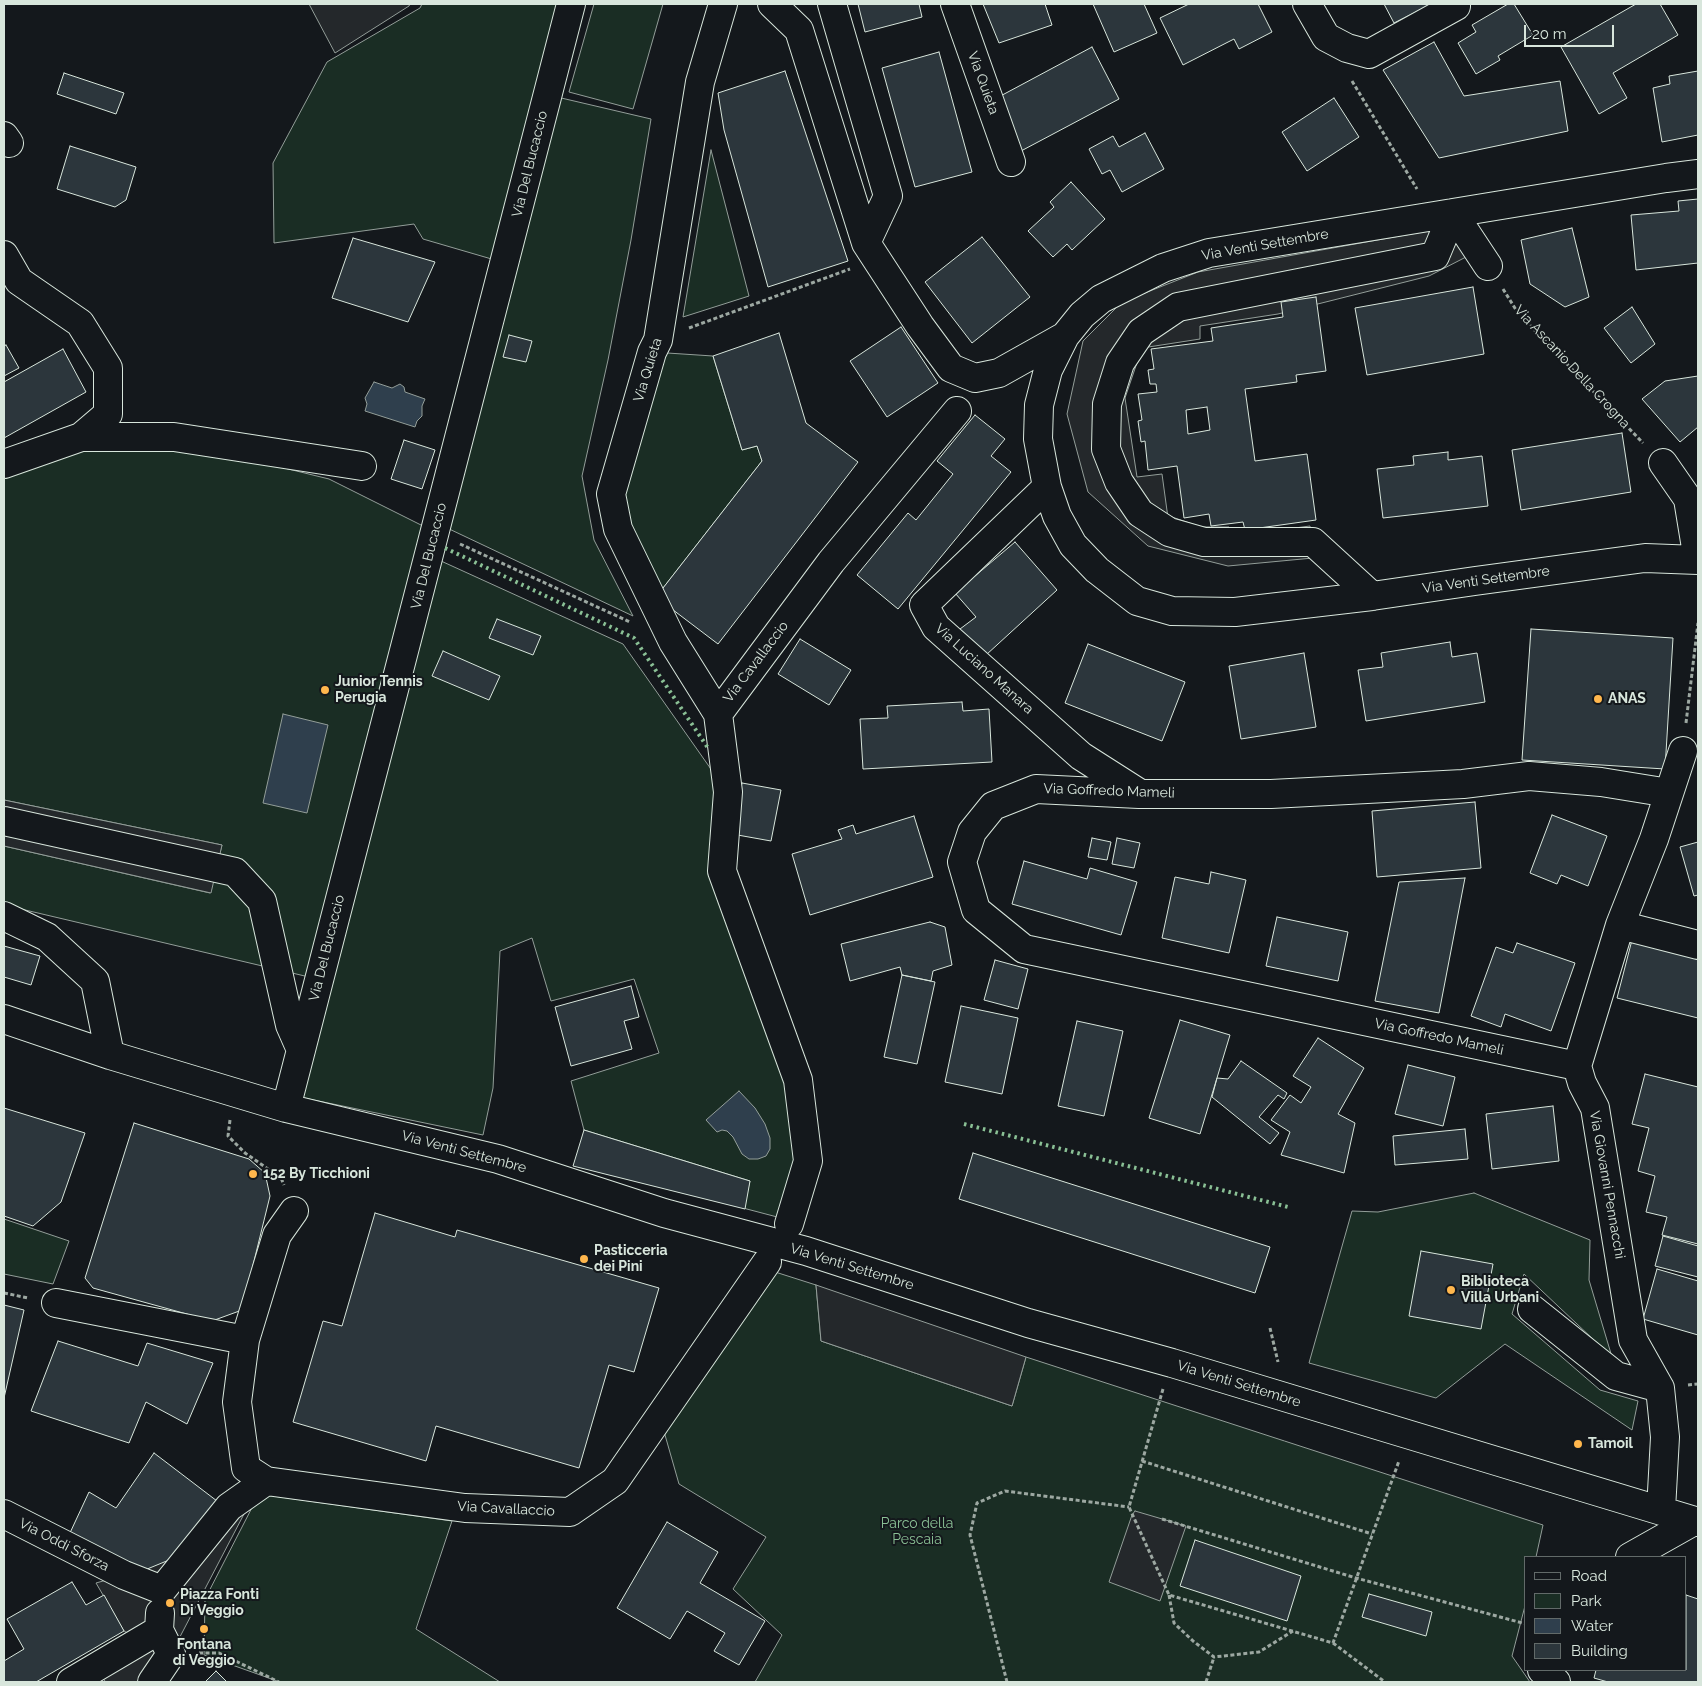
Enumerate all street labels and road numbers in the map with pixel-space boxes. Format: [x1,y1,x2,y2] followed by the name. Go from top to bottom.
[964,49,1002,117] street label: Via Quieta
[509,109,551,219] street label: Via Del Bucaccio
[1200,226,1330,264] street label: Via Venti Settembre
[1510,302,1634,432] street label: Via Ascanio Della Crogna
[630,336,666,404] street label: Via Quieta
[408,501,450,611] street label: Via Del Bucaccio
[1421,563,1551,597] street label: Via Venti Settembre
[720,618,792,706] street label: Via Cavallaccio
[931,620,1037,718] street label: Via Luciano Manara
[1043,780,1175,802] street label: Via Goffredo Mameli
[306,893,348,1003] street label: Via Del Bucaccio
[1373,1015,1505,1059] street label: Via Goffredo Mameli
[1586,1110,1628,1260] street label: Via Giovanni Pennacchi
[400,1127,528,1177] street label: Via Venti Settembre
[788,1240,916,1294] street label: Via Venti Settembre
[1175,1357,1303,1411] street label: Via Venti Settembre
[457,1498,555,1520] street label: Via Cavallaccio
[16,1515,112,1575] street label: Via Oddi Sforza

